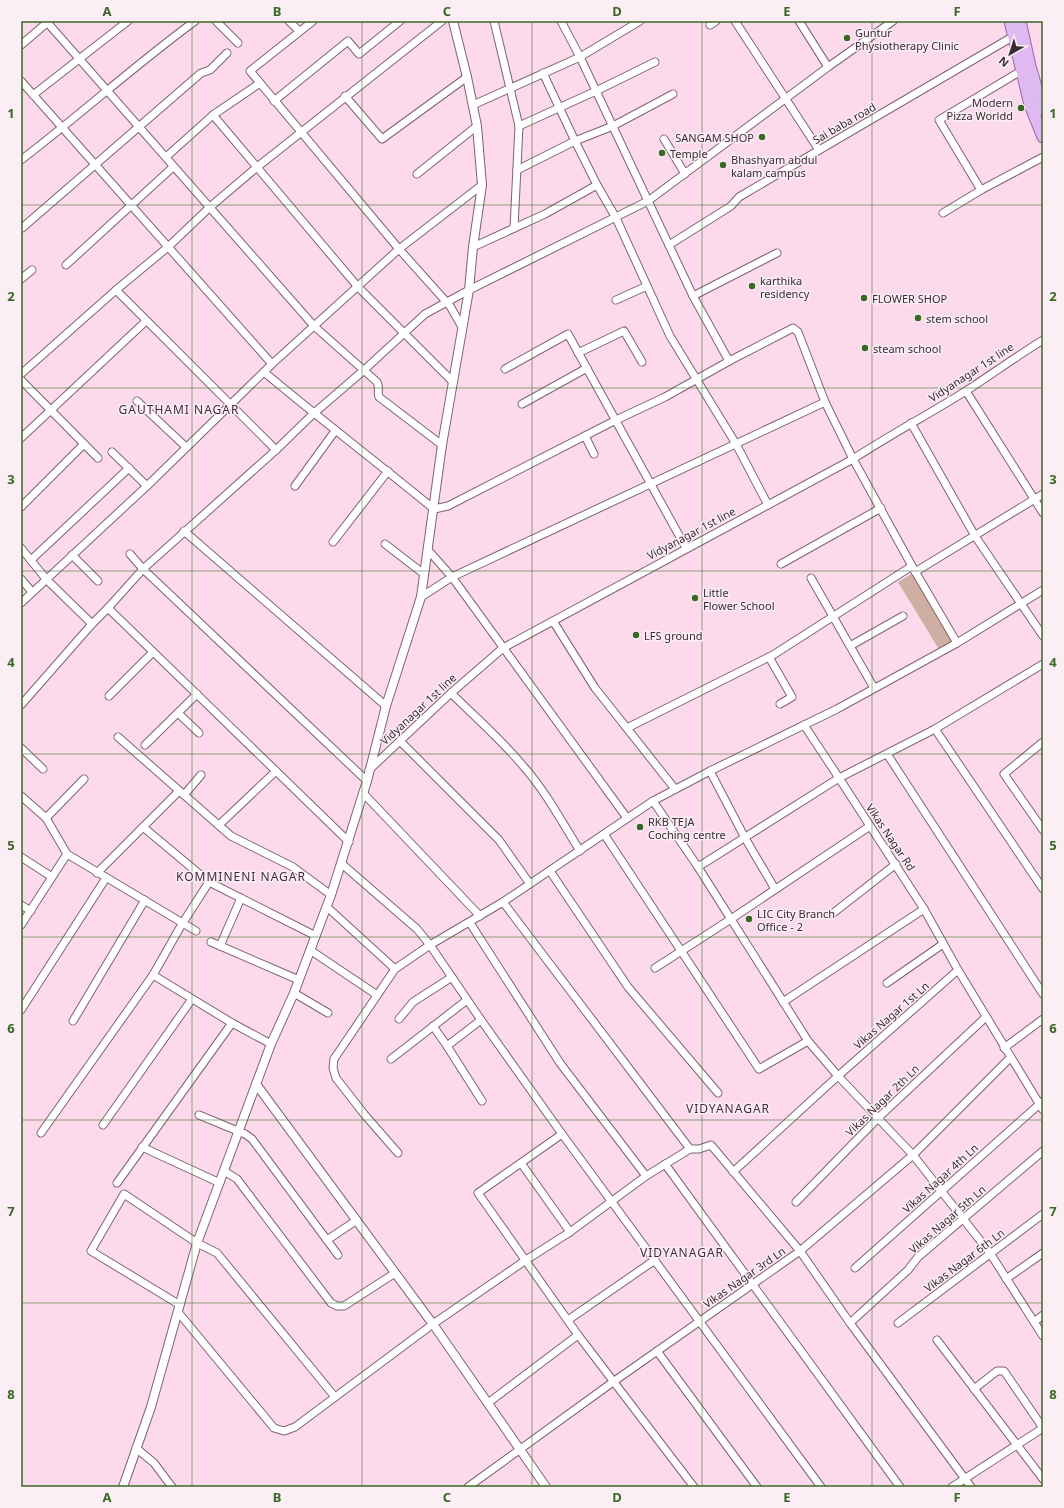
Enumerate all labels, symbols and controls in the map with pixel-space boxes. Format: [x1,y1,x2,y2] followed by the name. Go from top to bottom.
[103,2,112,20] text: A
[273,2,281,20] text: B
[443,2,451,20] text: C
[612,2,622,20] text: D
[783,2,791,20] text: E
[953,2,961,20] text: F
[855,25,959,53] place label: Guntur Physiotherapy Clinic
[842,33,852,43] marker: Guntur Physiotherapy Clinic
[990,34,1030,74] north arrow
[995,54,1012,71] text: N
[947,95,1013,123] place label: Modern Pizza Worldd
[810,99,878,147] street label: Sai baba road
[1016,103,1026,113] marker: Modern Pizza Worldd
[7,104,15,122] text: 1
[1049,104,1057,122] text: 1
[675,130,754,145] place label: SANGAM SHOP
[757,132,767,142] marker: SANGAM SHOP
[670,146,708,161] place label: Temple
[657,148,667,158] marker: Temple
[731,152,817,180] place label: Bhashyam abdul kalam campus
[718,160,728,170] marker: Bhashyam abdul kalam campus
[760,273,810,301] place label: karthika residency
[747,281,757,291] marker: karthika residency
[7,287,15,305] text: 2
[1049,287,1057,305] text: 2
[872,291,948,306] place label: FLOWER SHOP
[859,293,869,303] marker: FLOWER SHOP
[926,311,988,326] place label: stem school
[913,313,923,323] marker: stem school
[926,339,1016,405] street label: Vidyanagar 1st line
[873,341,941,356] place label: steam school
[860,343,870,353] marker: steam school
[119,401,239,418] district label: GAUTHAMI NAGAR
[7,470,15,488] text: 3
[1049,470,1057,488] text: 3
[644,503,738,563] street label: Vidyanagar 1st line
[703,585,775,613] place label: Little Flower School
[690,593,700,603] marker: Little Flower School
[644,628,702,643] place label: LFS ground
[631,630,641,640] marker: LFS ground
[7,653,15,671] text: 4
[1049,653,1057,671] text: 4
[377,670,459,748] street label: Vidyanagar 1st line
[863,800,919,874] street label: Vikas Nagar Rd
[648,814,726,842] place label: RKB TEJA Coching centre
[635,822,645,832] marker: RKB TEJA Coching centre
[7,836,15,854] text: 5
[1049,836,1057,854] text: 5
[176,868,306,885] district label: KOMMINENI NAGAR
[757,906,835,934] place label: LIC City Branch Office - 2
[744,914,754,924] marker: LIC City Branch Office - 2
[850,978,932,1052] street label: Vikas Nagar 1st Ln
[7,1019,15,1037] text: 6
[1049,1019,1057,1037] text: 6
[842,1061,922,1139] street label: Vikas Nagar 2th Ln
[686,1100,770,1117] district label: VIDYANAGAR
[899,1140,981,1216] street label: Vikas Nagar 4th Ln
[905,1182,989,1256] street label: Vikas Nagar 5th Ln
[7,1202,15,1220] text: 7
[1049,1202,1057,1220] text: 7
[921,1225,1007,1295] street label: Vikas Nagar 6th Ln
[700,1243,788,1311] street label: Vikas Nagar 3rd Ln
[640,1244,724,1261] district label: VIDYANAGAR
[7,1385,15,1403] text: 8
[1049,1385,1057,1403] text: 8
[103,1488,112,1506] text: A
[273,1488,281,1506] text: B
[443,1488,451,1506] text: C
[612,1488,622,1506] text: D
[783,1488,791,1506] text: E
[953,1488,961,1506] text: F

